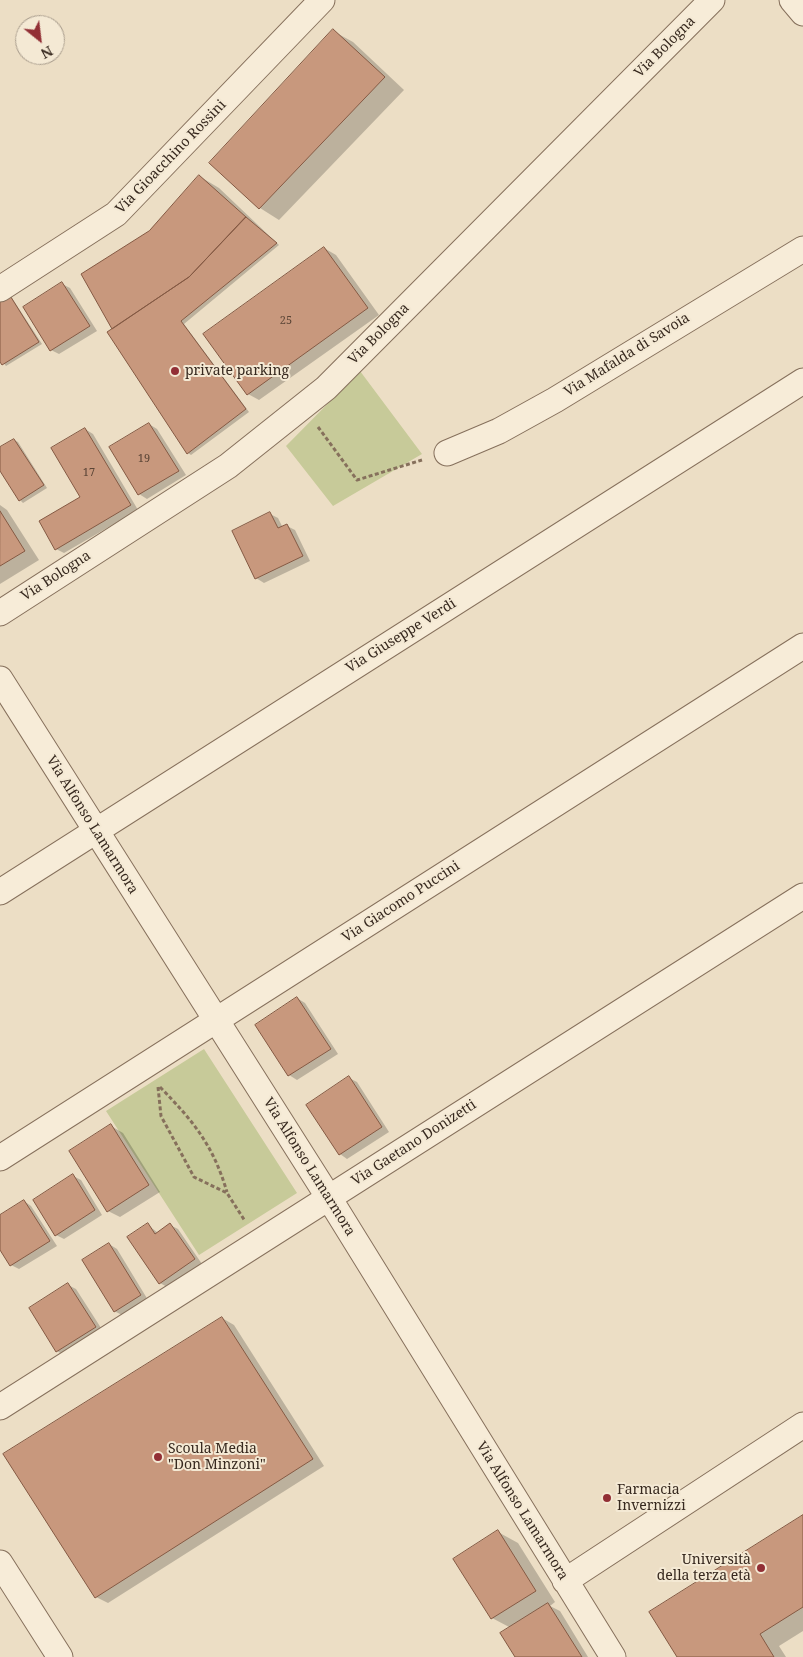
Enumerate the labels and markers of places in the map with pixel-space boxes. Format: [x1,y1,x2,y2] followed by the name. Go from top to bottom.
[185,363,289,379] place label: private parking
[169,365,181,377] marker: private parking
[168,1441,266,1474] place label: Scoula Media "Don Minzoni"
[152,1451,164,1463] marker: Scoula Media "Don Minzoni"
[617,1482,686,1514] place label: Farmacia Invernizzi
[601,1492,613,1504] marker: Farmacia Invernizzi
[657,1552,751,1584] place label: Università della terza età
[755,1562,767,1574] marker: Università della terza età

